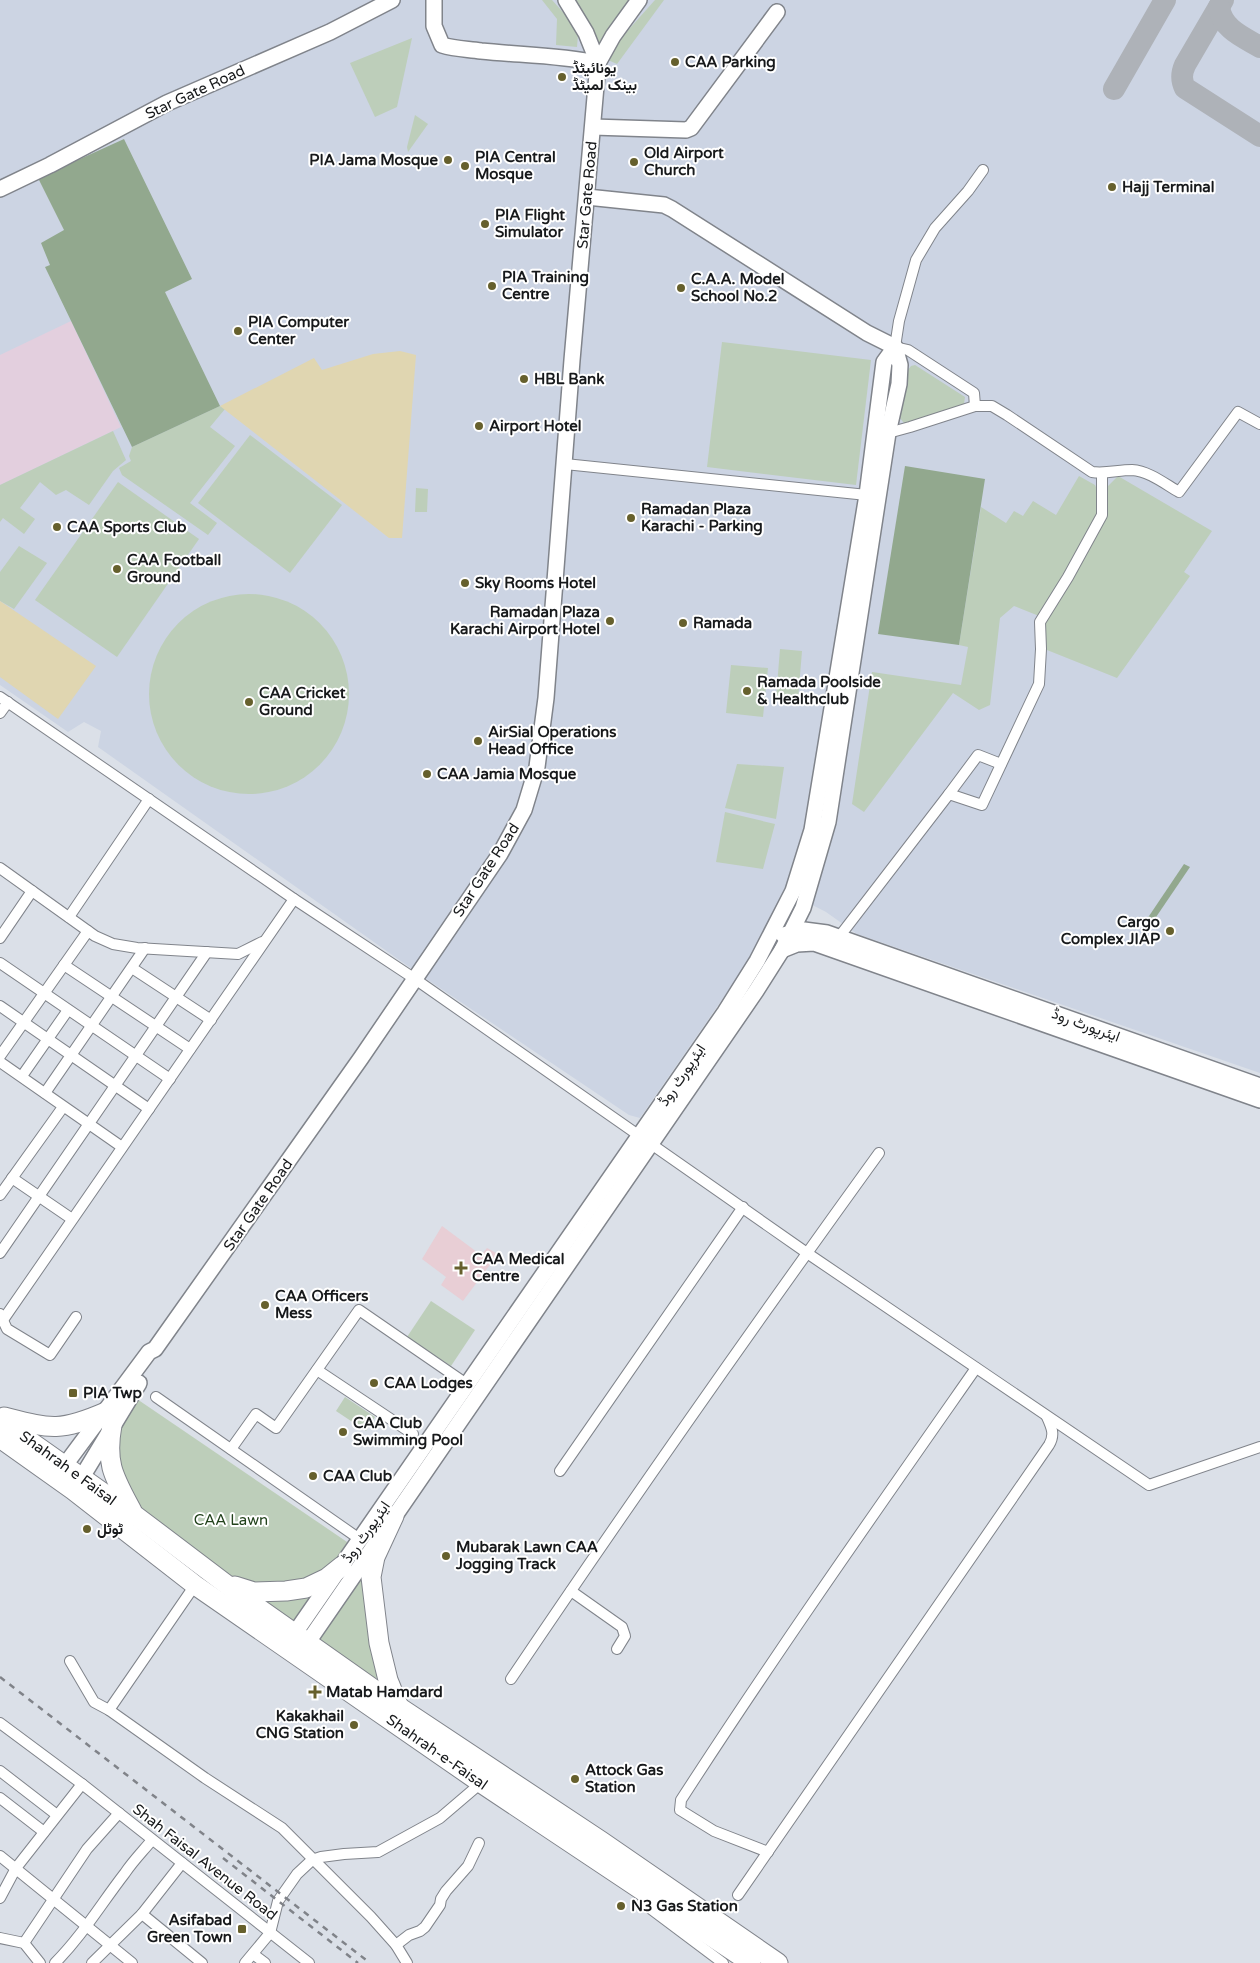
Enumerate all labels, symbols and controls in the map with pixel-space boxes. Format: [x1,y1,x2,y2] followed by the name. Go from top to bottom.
[685,53,776,72] place label: CAA Parking
[669,56,681,68] marker: CAA Parking
[572,59,637,94] place label: یونائیٹڈ بینک لمیٹڈ
[142,61,248,123] street label: Star Gate Road
[556,71,568,83] marker: یونائیٹڈ بینک لمیٹڈ
[573,140,601,250] street label: Star Gate Road
[644,144,724,179] place label: Old Airport Church
[475,148,556,184] place label: PIA Central Mosque
[309,151,439,170] place label: PIA Jama Mosque
[442,154,454,166] marker: PIA Jama Mosque
[628,156,640,168] marker: Old Airport Church
[459,160,471,172] marker: PIA Central Mosque
[1122,178,1215,197] place label: Hajj Terminal
[1106,181,1118,193] marker: Hajj Terminal
[495,206,565,241] place label: PIA Flight Simulator
[479,218,491,230] marker: PIA Flight Simulator
[502,268,589,303] place label: PIA Training Centre
[691,270,785,305] place label: C.A.A. Model School No.2
[486,280,498,292] marker: PIA Training Centre
[675,282,687,294] marker: C.A.A. Model School No.2
[248,313,349,348] place label: PIA Computer Center
[232,325,244,337] marker: PIA Computer Center
[534,370,604,388] place label: HBL Bank
[518,373,530,385] marker: HBL Bank
[489,417,582,436] place label: Airport Hotel
[473,420,485,432] marker: Airport Hotel
[641,500,763,536] place label: Ramadan Plaza Karachi - Parking
[625,512,637,524] marker: Ramadan Plaza Karachi - Parking
[67,518,187,537] place label: CAA Sports Club
[51,521,63,533] marker: CAA Sports Club
[127,551,221,586] place label: CAA Football Ground
[111,563,123,575] marker: CAA Football Ground
[475,574,596,593] place label: Sky Rooms Hotel
[459,577,471,589] marker: Sky Rooms Hotel
[450,603,600,639] place label: Ramadan Plaza Karachi Airport Hotel
[693,614,752,632] place label: Ramada
[604,615,616,627] marker: Ramadan Plaza Karachi Airport Hotel
[677,617,689,629] marker: Ramada
[757,673,881,708] place label: Ramada Poolside & Healthclub
[259,684,346,719] place label: CAA Cricket Ground
[741,685,753,697] marker: Ramada Poolside & Healthclub
[243,696,255,708] marker: CAA Cricket Ground
[488,723,616,758] place label: AirSial Operations Head Office
[472,735,484,747] marker: AirSial Operations Head Office
[437,765,577,784] place label: CAA Jamia Mosque
[421,768,433,780] marker: CAA Jamia Mosque
[449,820,523,920] street label: Star Gate Road
[1061,913,1160,949] place label: Cargo Complex JIAP
[1164,925,1176,937] marker: Cargo Complex JIAP
[1049,1004,1123,1047] street label: ایئرپورٹ روڈ
[655,1040,710,1110] street label: ایئرپورٹ روڈ
[220,1156,296,1254] street label: Star Gate Road
[472,1250,565,1285] place label: CAA Medical Centre
[454,1261,468,1275] marker: CAA Medical Centre
[275,1287,368,1322] place label: CAA Officers Mess
[259,1299,271,1311] marker: CAA Officers Mess
[384,1374,473,1393] place label: CAA Lodges
[368,1377,380,1389] marker: CAA Lodges
[83,1384,142,1403] place label: PIA Twp
[67,1387,79,1399] marker: PIA Twp
[353,1414,463,1450] place label: CAA Club Swimming Pool
[337,1426,349,1438] marker: CAA Club Swimming Pool
[16,1427,120,1509] street label: Shahrah e Faisal
[323,1467,393,1485] place label: CAA Club
[307,1470,319,1482] marker: CAA Club
[338,1498,395,1567] street label: ایئرپورٹ روڈ
[194,1511,268,1529] park label: CAA Lawn
[97,1520,123,1538] place label: ٹوٹل
[81,1523,93,1535] marker: ٹوٹل
[455,1538,598,1574] place label: Mubarak Lawn CAA Jogging Track
[440,1550,452,1562] marker: Mubarak Lawn CAA Jogging Track
[326,1683,443,1701] place label: Matab Hamdard
[308,1685,322,1699] marker: Matab Hamdard
[256,1707,344,1742] place label: Kakakhail CNG Station
[383,1710,491,1794] street label: Shahrah-e-Faisal
[348,1719,360,1731] marker: Kakakhail CNG Station
[585,1761,663,1796] place label: Attock Gas Station
[569,1773,581,1785] marker: Attock Gas Station
[129,1800,281,1924] street label: Shah Faisal Avenue Road
[631,1897,738,1915] place label: N3 Gas Station
[615,1900,627,1912] marker: N3 Gas Station
[147,1911,232,1946] place label: Asifabad Green Town
[236,1923,248,1935] marker: Asifabad Green Town

